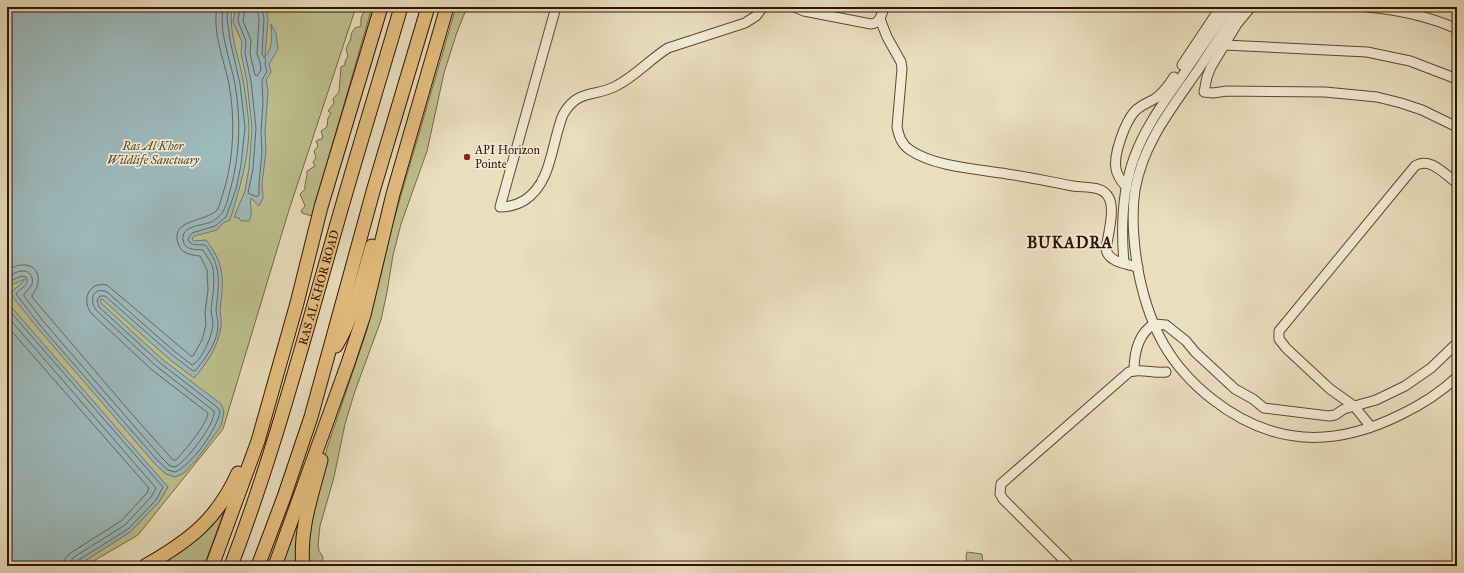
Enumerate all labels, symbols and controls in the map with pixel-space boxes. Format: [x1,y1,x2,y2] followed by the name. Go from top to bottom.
[107,139,199,167] park label: Ras Al Khor Wildlife Sanctuary
[474,143,540,171] place label: API Horizon Pointe
[462,152,472,162] marker: API Horizon Pointe
[296,228,342,347] street label: RAS AL KHOR ROAD
[1027,233,1113,252] district label: BUKADRA

